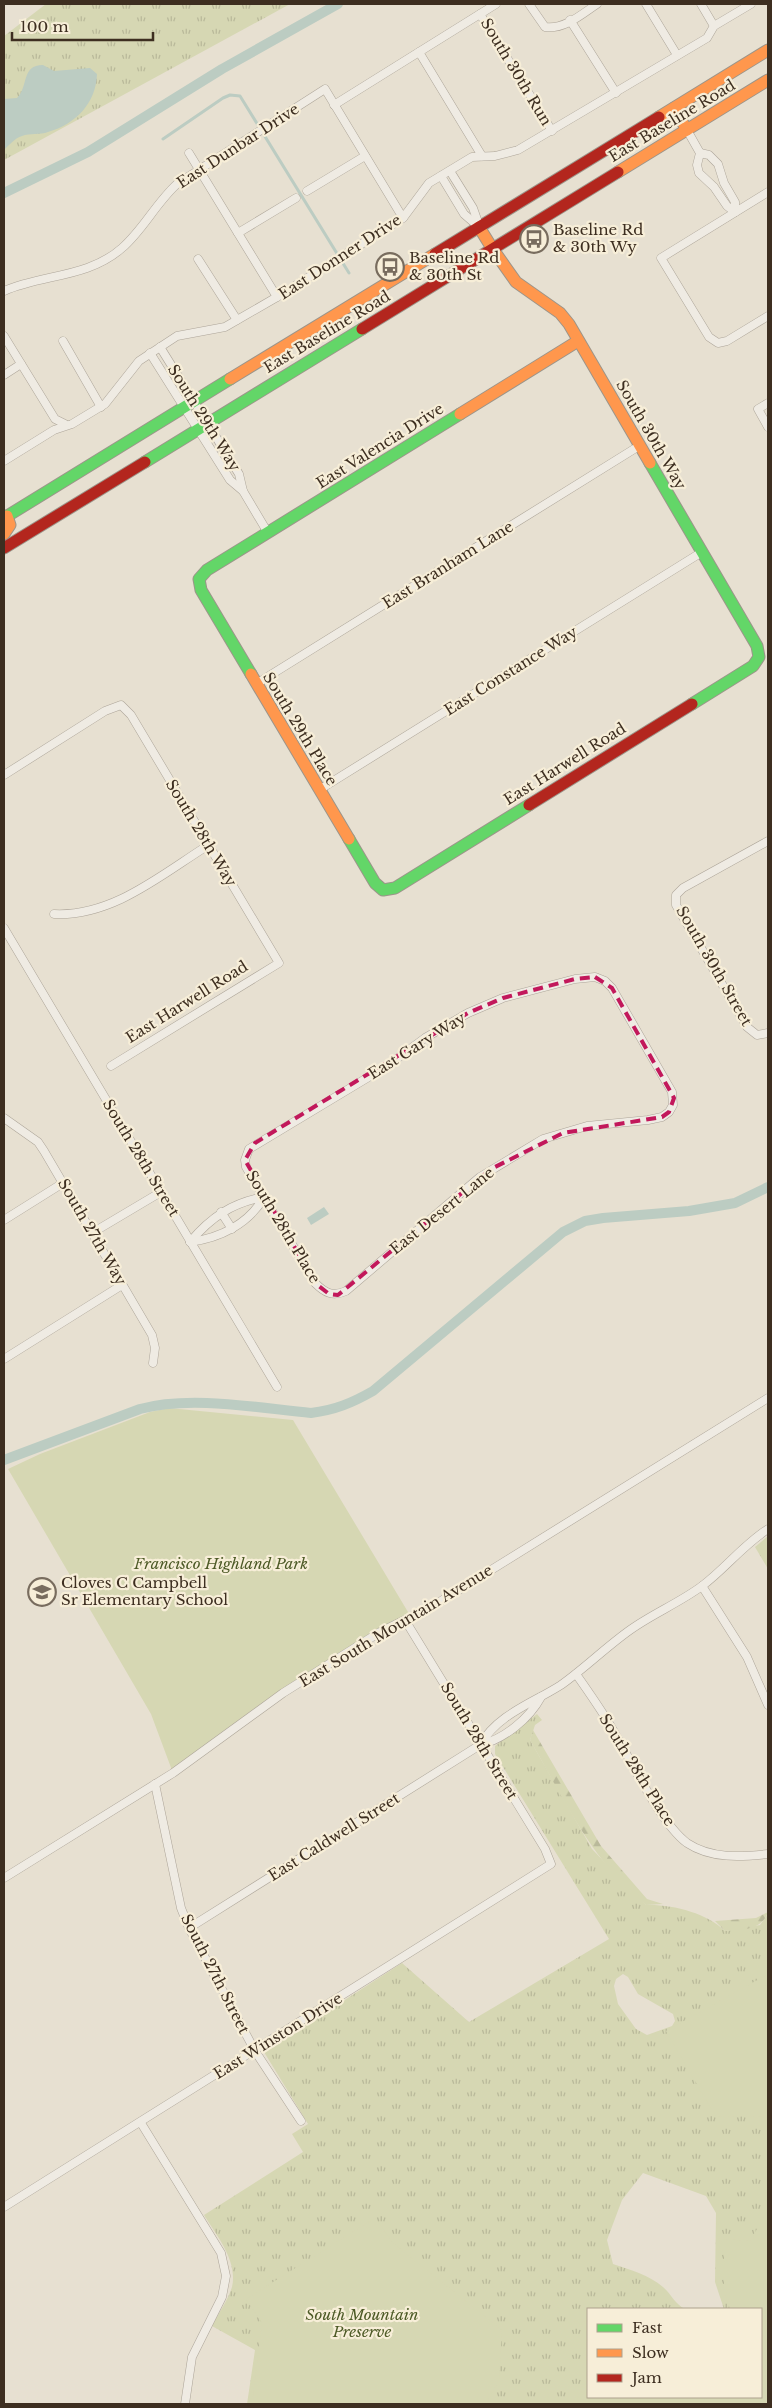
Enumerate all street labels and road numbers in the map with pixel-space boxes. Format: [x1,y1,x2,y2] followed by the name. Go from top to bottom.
[477,14,556,129] street label: South 30th Run
[605,75,739,166] street label: East Baseline Road
[173,99,302,192] street label: East Dunbar Drive
[275,210,405,303] street label: East Donner Drive
[260,286,394,377] street label: East Baseline Road
[164,361,245,475] street label: South 29th Way
[612,377,691,493] street label: South 30th Way
[313,399,447,492] street label: East Valencia Drive
[379,517,517,613] street label: East Branham Lane
[441,622,581,719] street label: East Constance Way
[259,669,342,789] street label: South 29th Place
[500,718,629,809] street label: East Harwell Road
[162,776,241,890] street label: South 28th Way
[672,902,757,1029] street label: South 30th Street
[122,956,251,1047] street label: East Harwell Road
[365,1008,469,1083] street label: East Gary Way
[99,1096,184,1220] street label: South 28th Street
[386,1163,498,1258] street label: East Desert Lane
[242,1167,325,1287] street label: South 28th Place
[54,1175,131,1289] street label: South 27th Way
[296,1560,496,1691] street label: East South Mountain Avenue
[437,1679,522,1803] street label: South 28th Street
[595,1710,680,1829] street label: South 28th Place
[264,1788,403,1885] street label: East Caldwell Street
[177,1911,254,2037] street label: South 27th Street
[210,1988,346,2083] street label: East Winston Drive

